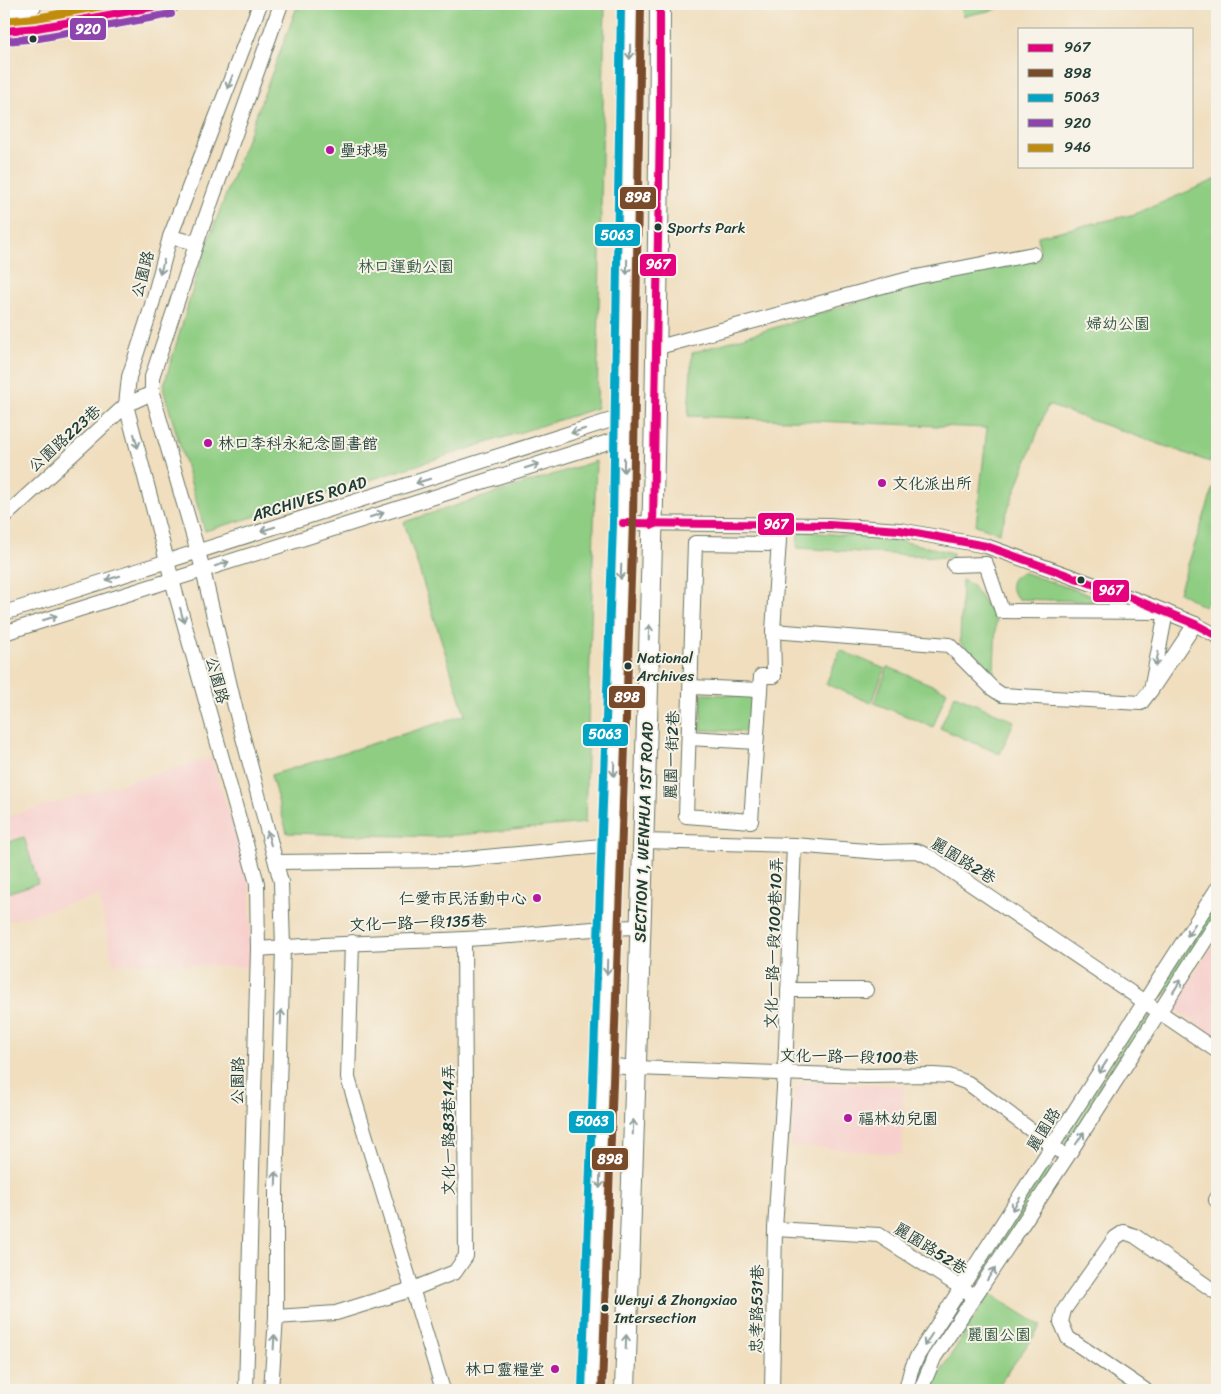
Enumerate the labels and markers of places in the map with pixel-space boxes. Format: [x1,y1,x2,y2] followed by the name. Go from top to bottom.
[28,34,38,44] unlabelled marker
[340,136,388,165] place label: 壘球場
[324,144,336,156] marker: 壘球場
[667,215,746,241] place label: Sports Park
[653,222,663,232] marker: Sports Park
[218,429,378,458] place label: 林口李科永紀念圖書館
[202,437,214,449] marker: 林口李科永紀念圖書館
[892,469,972,498] place label: 文化派出所
[876,477,888,489] marker: 文化派出所
[1076,575,1086,585] unlabelled marker
[636,645,694,689] place label: National Archives
[623,661,633,671] marker: National Archives
[399,884,527,913] place label: 仁愛市民活動中心
[531,892,543,904] marker: 仁愛市民活動中心
[858,1104,938,1133] place label: 福林幼兒園
[842,1112,854,1124] marker: 福林幼兒園
[613,1287,738,1331] place label: Wenyi & Zhongxiao Intersection
[600,1303,610,1313] marker: Wenyi & Zhongxiao Intersection
[465,1355,545,1384] place label: 林口靈糧堂
[549,1363,561,1375] marker: 林口靈糧堂

